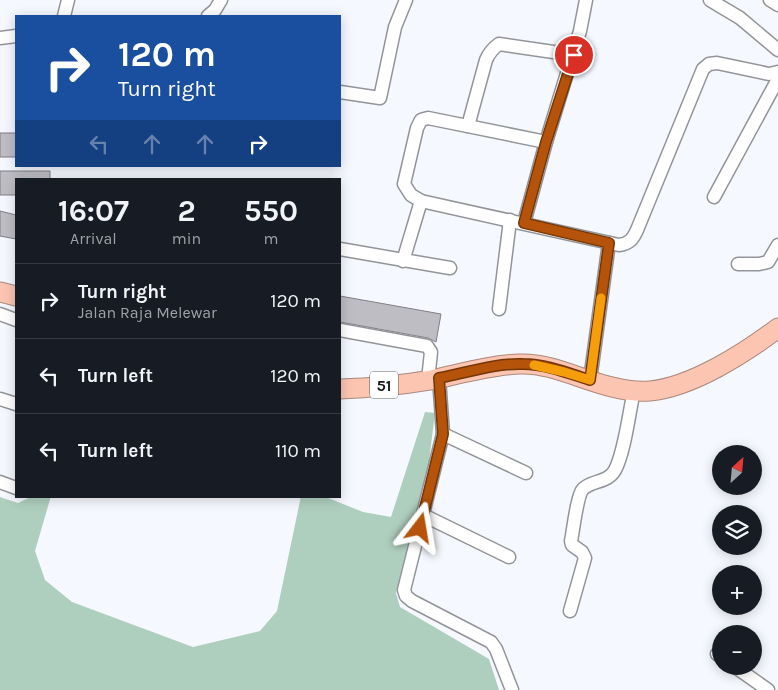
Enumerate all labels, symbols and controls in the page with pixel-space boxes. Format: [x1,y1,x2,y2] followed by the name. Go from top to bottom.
[118,34,216,75] text: 120 m
[553,34,595,76] pin
[35,35,100,100] icon: right
[560,41,588,69] icon: arrive
[118,76,216,102] text: Turn right
[85,130,113,158] icon: left
[138,130,166,158] icon: ahead
[191,130,219,158] icon: ahead
[244,130,272,158] icon: right
[58,193,129,229] text: 16:07
[177,193,196,229] text: 2
[244,193,298,229] text: 550
[70,229,117,248] text: Arrival
[172,229,201,248] text: min
[264,229,279,248] text: m
[78,281,167,303] text: Turn right
[35,287,63,315] icon: right
[270,290,321,312] text: 120 m
[78,303,217,322] text: Jalan Raja Melewar
[35,362,63,390] icon: left
[78,365,153,387] text: Turn left
[270,365,321,387] text: 120 m
[370,372,398,398] road number: 51
[35,437,63,465] icon: left
[78,440,153,462] text: Turn left
[275,440,321,462] text: 110 m
[712,445,762,495] north arrow
[712,445,762,675] map controls
[393,501,445,553] position arrow
[712,505,762,555] button: layers
[712,565,762,615] button: +
[712,625,762,675] button: −

